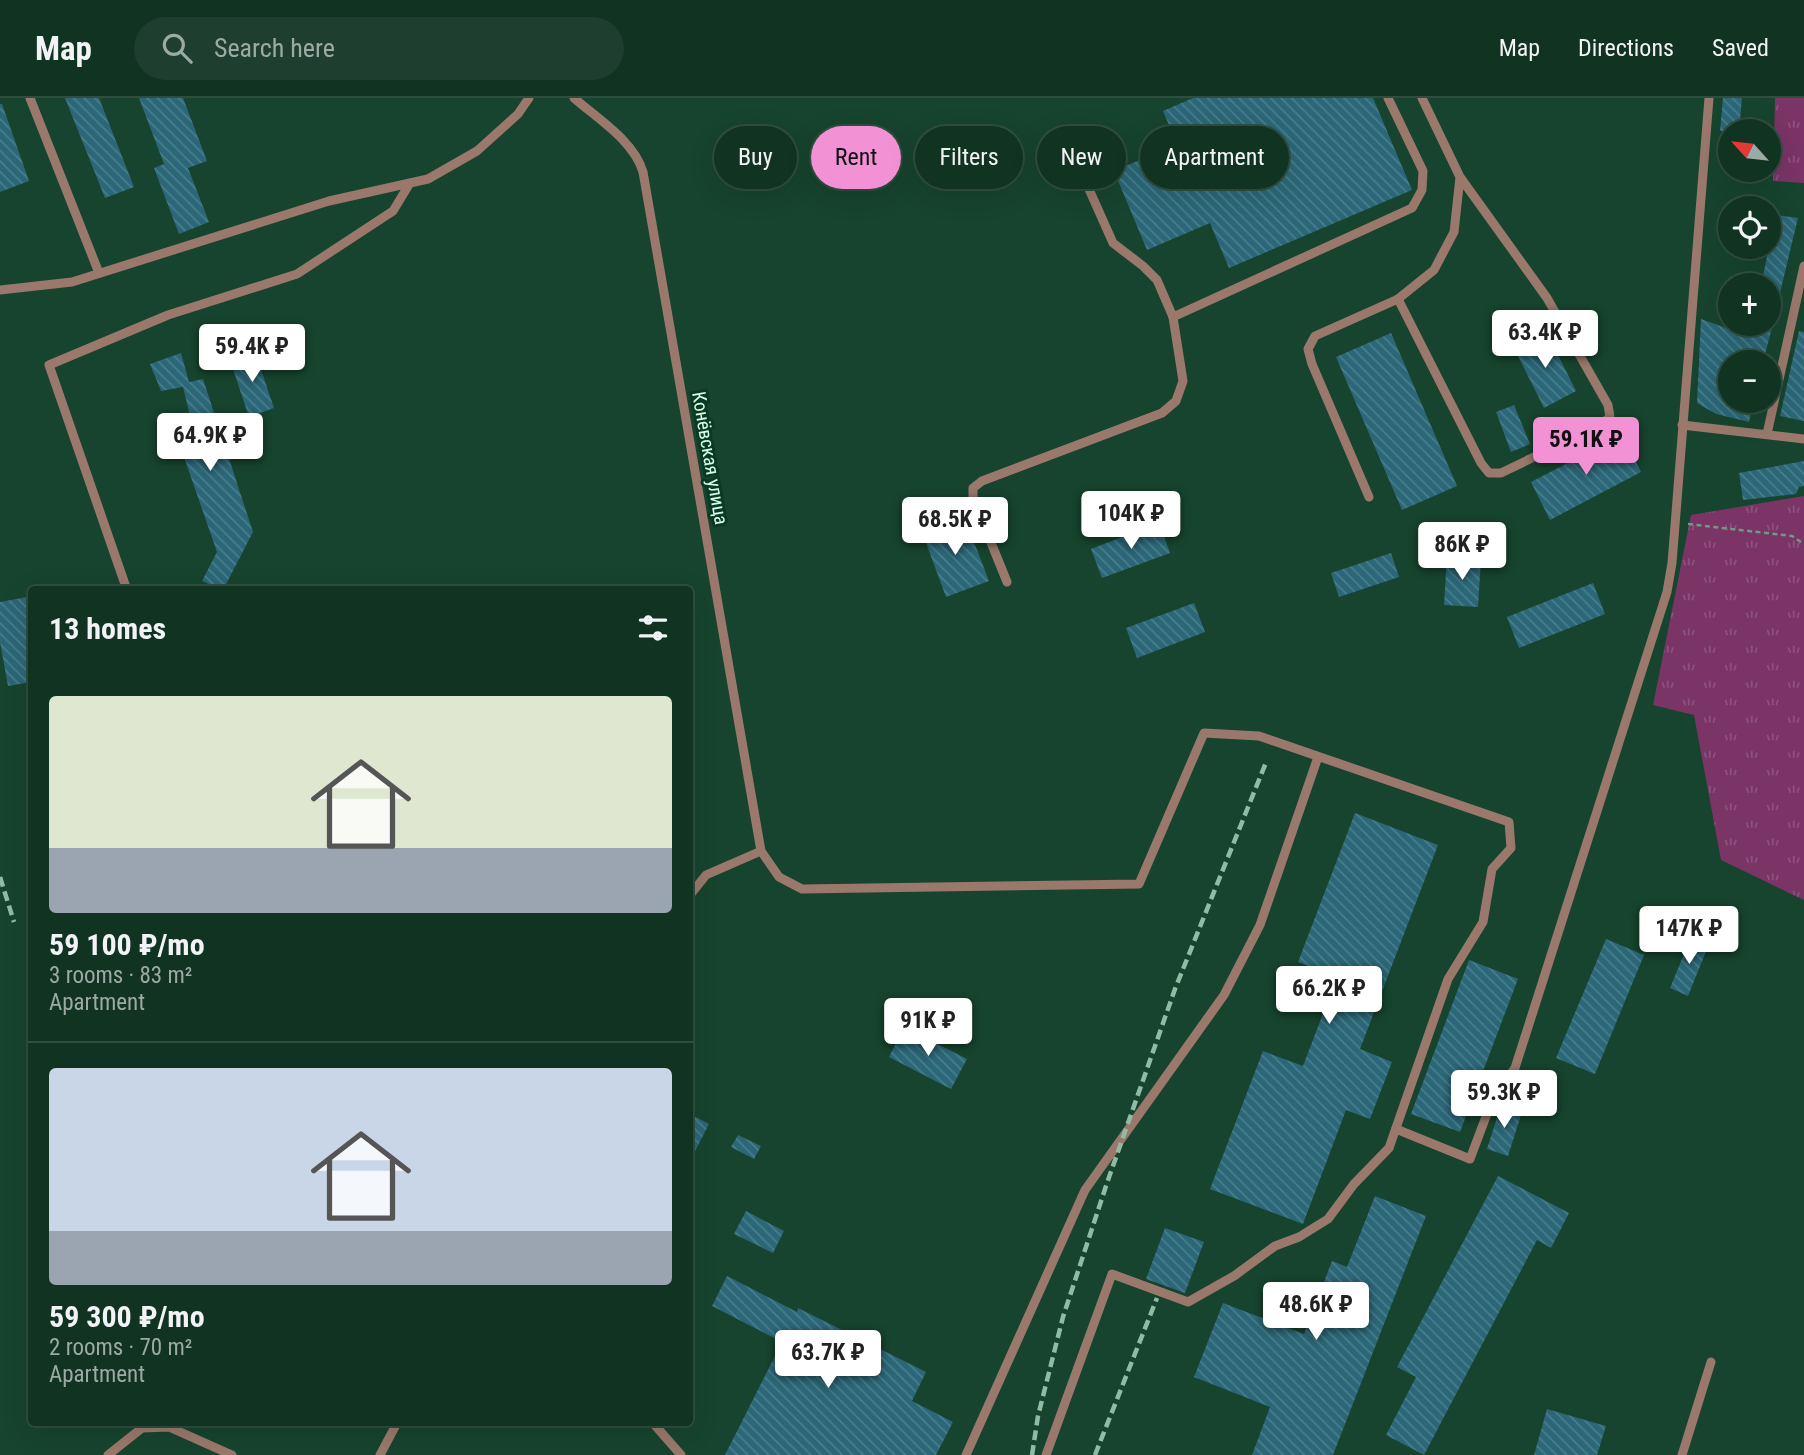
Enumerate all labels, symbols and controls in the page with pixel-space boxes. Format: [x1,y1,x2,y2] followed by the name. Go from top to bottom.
[134,17,624,80] search box
[35,29,92,68] text: Map
[158,29,196,67] icon: search
[214,33,335,63] text: Search here
[1499,34,1540,62] text: Map
[1578,34,1674,62] text: Directions
[1712,34,1769,62] text: Saved
[1718,119,1782,182] north arrow
[1718,119,1781,413] map controls
[714,126,797,189] chip: Buy
[811,126,901,189] chip: Rent
[915,126,1023,189] chip: Filters
[1037,126,1126,189] chip: New
[1140,126,1289,189] chip: Apartment
[1718,196,1781,259] button: locate
[1718,273,1781,336] button: +
[1480,310,1610,370] pin: 63.4K ₽
[1508,319,1582,346] text: 63.4K ₽
[187,324,317,384] pin: 59.4K ₽
[215,333,289,360] text: 59.4K ₽
[1718,350,1781,413] button: −
[687,390,733,526] street label: Конёвская улица
[145,414,275,473] pin: 64.9K ₽
[1521,418,1651,477] pin: 59.1K ₽
[173,422,247,449] text: 64.9K ₽
[1549,426,1623,453] text: 59.1K ₽
[1074,491,1188,551] pin: 104K ₽
[890,498,1020,557] pin: 68.5K ₽
[1097,500,1165,527] text: 104K ₽
[918,506,992,533] text: 68.5K ₽
[1413,522,1511,582] pin: 86K ₽
[1434,531,1490,558] text: 86K ₽
[634,609,672,647] icon: filters
[49,611,166,646] text: 13 homes
[298,741,424,867] icon: home
[1632,906,1746,966] pin: 147K ₽
[1655,915,1723,942] text: 147K ₽
[49,927,205,962] text: 59 100 ₽/mo
[49,962,192,989] text: 3 rooms · 83 m²
[1264,967,1394,1026] pin: 66.2K ₽
[1292,975,1366,1002] text: 66.2K ₽
[49,989,145,1016] text: Apartment
[879,998,977,1058] pin: 91K ₽
[900,1007,956,1034] text: 91K ₽
[1439,1070,1569,1130] pin: 59.3K ₽
[1467,1079,1541,1106] text: 59.3K ₽
[298,1113,424,1239] icon: home
[1251,1282,1381,1342] pin: 48.6K ₽
[1279,1291,1353,1318] text: 48.6K ₽
[49,1299,205,1334] text: 59 300 ₽/mo
[763,1330,893,1390] pin: 63.7K ₽
[49,1334,192,1361] text: 2 rooms · 70 m²
[791,1339,865,1366] text: 63.7K ₽
[49,1361,145,1388] text: Apartment

